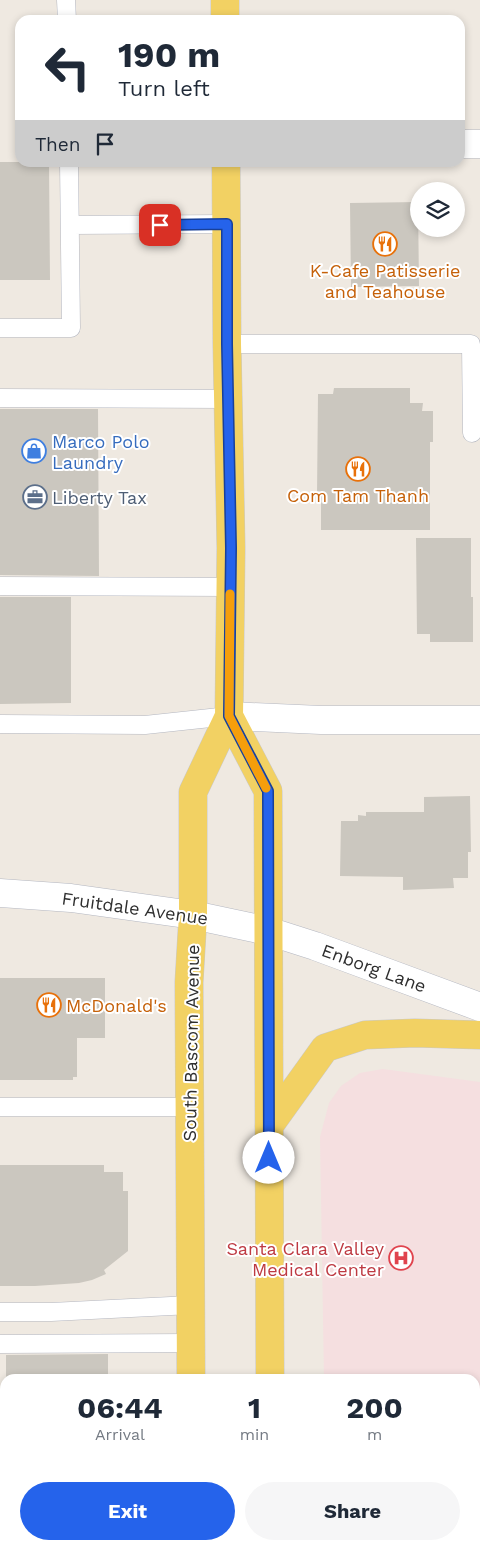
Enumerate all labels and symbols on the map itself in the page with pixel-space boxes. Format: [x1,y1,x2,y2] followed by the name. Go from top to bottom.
[139,204,181,246] pin
[372,231,398,257] restaurant icon: K-Cafe Patisserie and Teahouse
[310,260,460,302] place label: K-Cafe Patisserie and Teahouse
[52,431,149,473] place label: Marco Polo Laundry
[21,438,47,464] shop icon: Marco Polo Laundry
[345,456,371,482] restaurant icon: Com Tam Thanh
[22,484,48,510] office icon: Liberty Tax
[287,485,429,506] place label: Com Tam Thanh
[52,487,147,508] place label: Liberty Tax
[61,887,209,929] street label: Fruitdale Avenue
[319,939,429,997] street label: Enborg Lane
[179,944,203,1142] street label: South Bascom Avenue
[36,992,62,1018] restaurant icon: McDonald's
[66,995,167,1016] place label: McDonald's
[242,1131,294,1183] position arrow
[227,1238,385,1280] place label: Santa Clara Valley Medical Center
[388,1245,414,1271] hospital icon: Santa Clara Valley Medical Center

